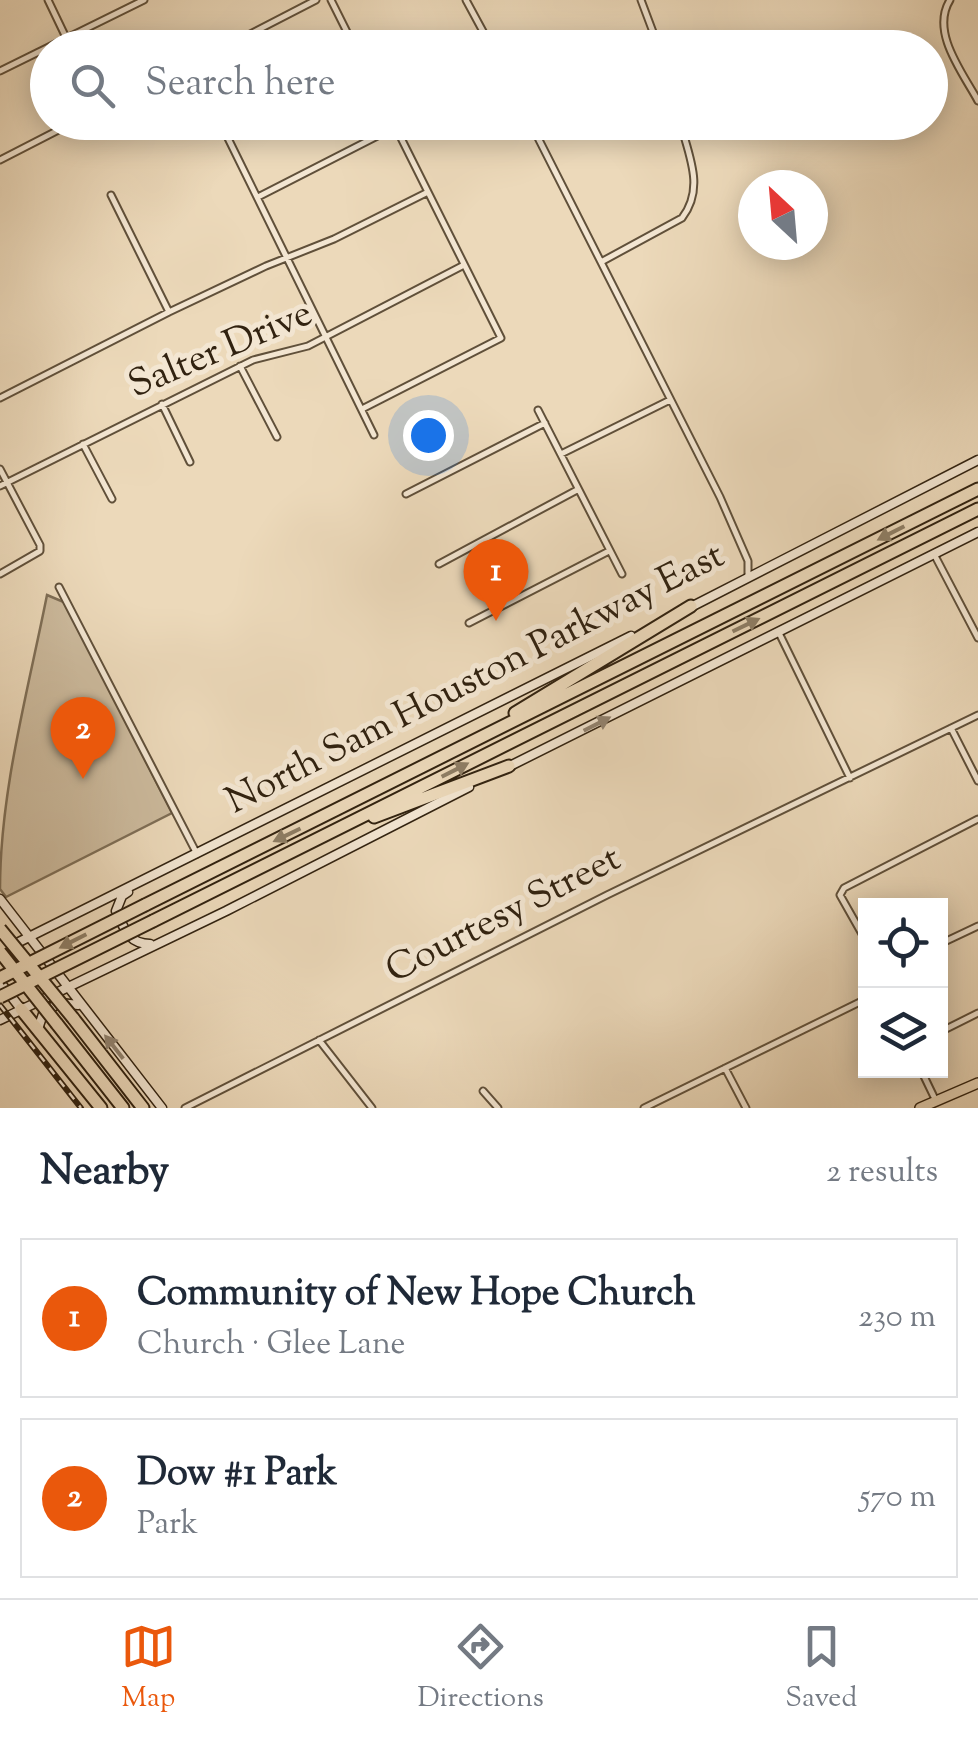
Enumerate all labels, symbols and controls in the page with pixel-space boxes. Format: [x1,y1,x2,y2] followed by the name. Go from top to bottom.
[30,30,948,140] search box
[65,58,120,113] icon: search
[145,58,336,112] text: Search here
[738,170,828,260] north arrow
[121,288,321,414] street label: Salter Drive
[403,410,454,461] your location
[876,524,905,541] one-way arrow
[218,530,734,830] street label: North Sam Houston Parkway East
[464,538,528,621] pin: 1
[732,617,761,634] one-way arrow
[51,696,116,779] pin: 2
[583,716,612,733] one-way arrow
[441,762,470,779] one-way arrow
[272,826,301,843] one-way arrow
[377,834,631,998] street label: Courtesy Street
[858,898,948,1078] map controls
[858,898,948,988] button: locate
[58,932,87,949] one-way arrow
[858,988,948,1078] button: layers
[104,1035,125,1060] one-way arrow
[40,1143,169,1203] text: Nearby
[826,1150,938,1196] text: 2 results
[137,1268,696,1322] text: Community of New Hope Church
[69,1295,80,1341] text: 1
[858,1295,936,1341] text: 230 m
[137,1322,405,1368] text: Church · Glee Lane
[137,1448,337,1502] text: Dow #1 Park
[67,1475,82,1521] text: 2
[859,1475,936,1521] text: 570 m
[137,1502,198,1548] text: Park
[121,1619,176,1719] tab: Map
[417,1619,544,1719] tab: Directions
[785,1619,857,1719] tab: Saved

